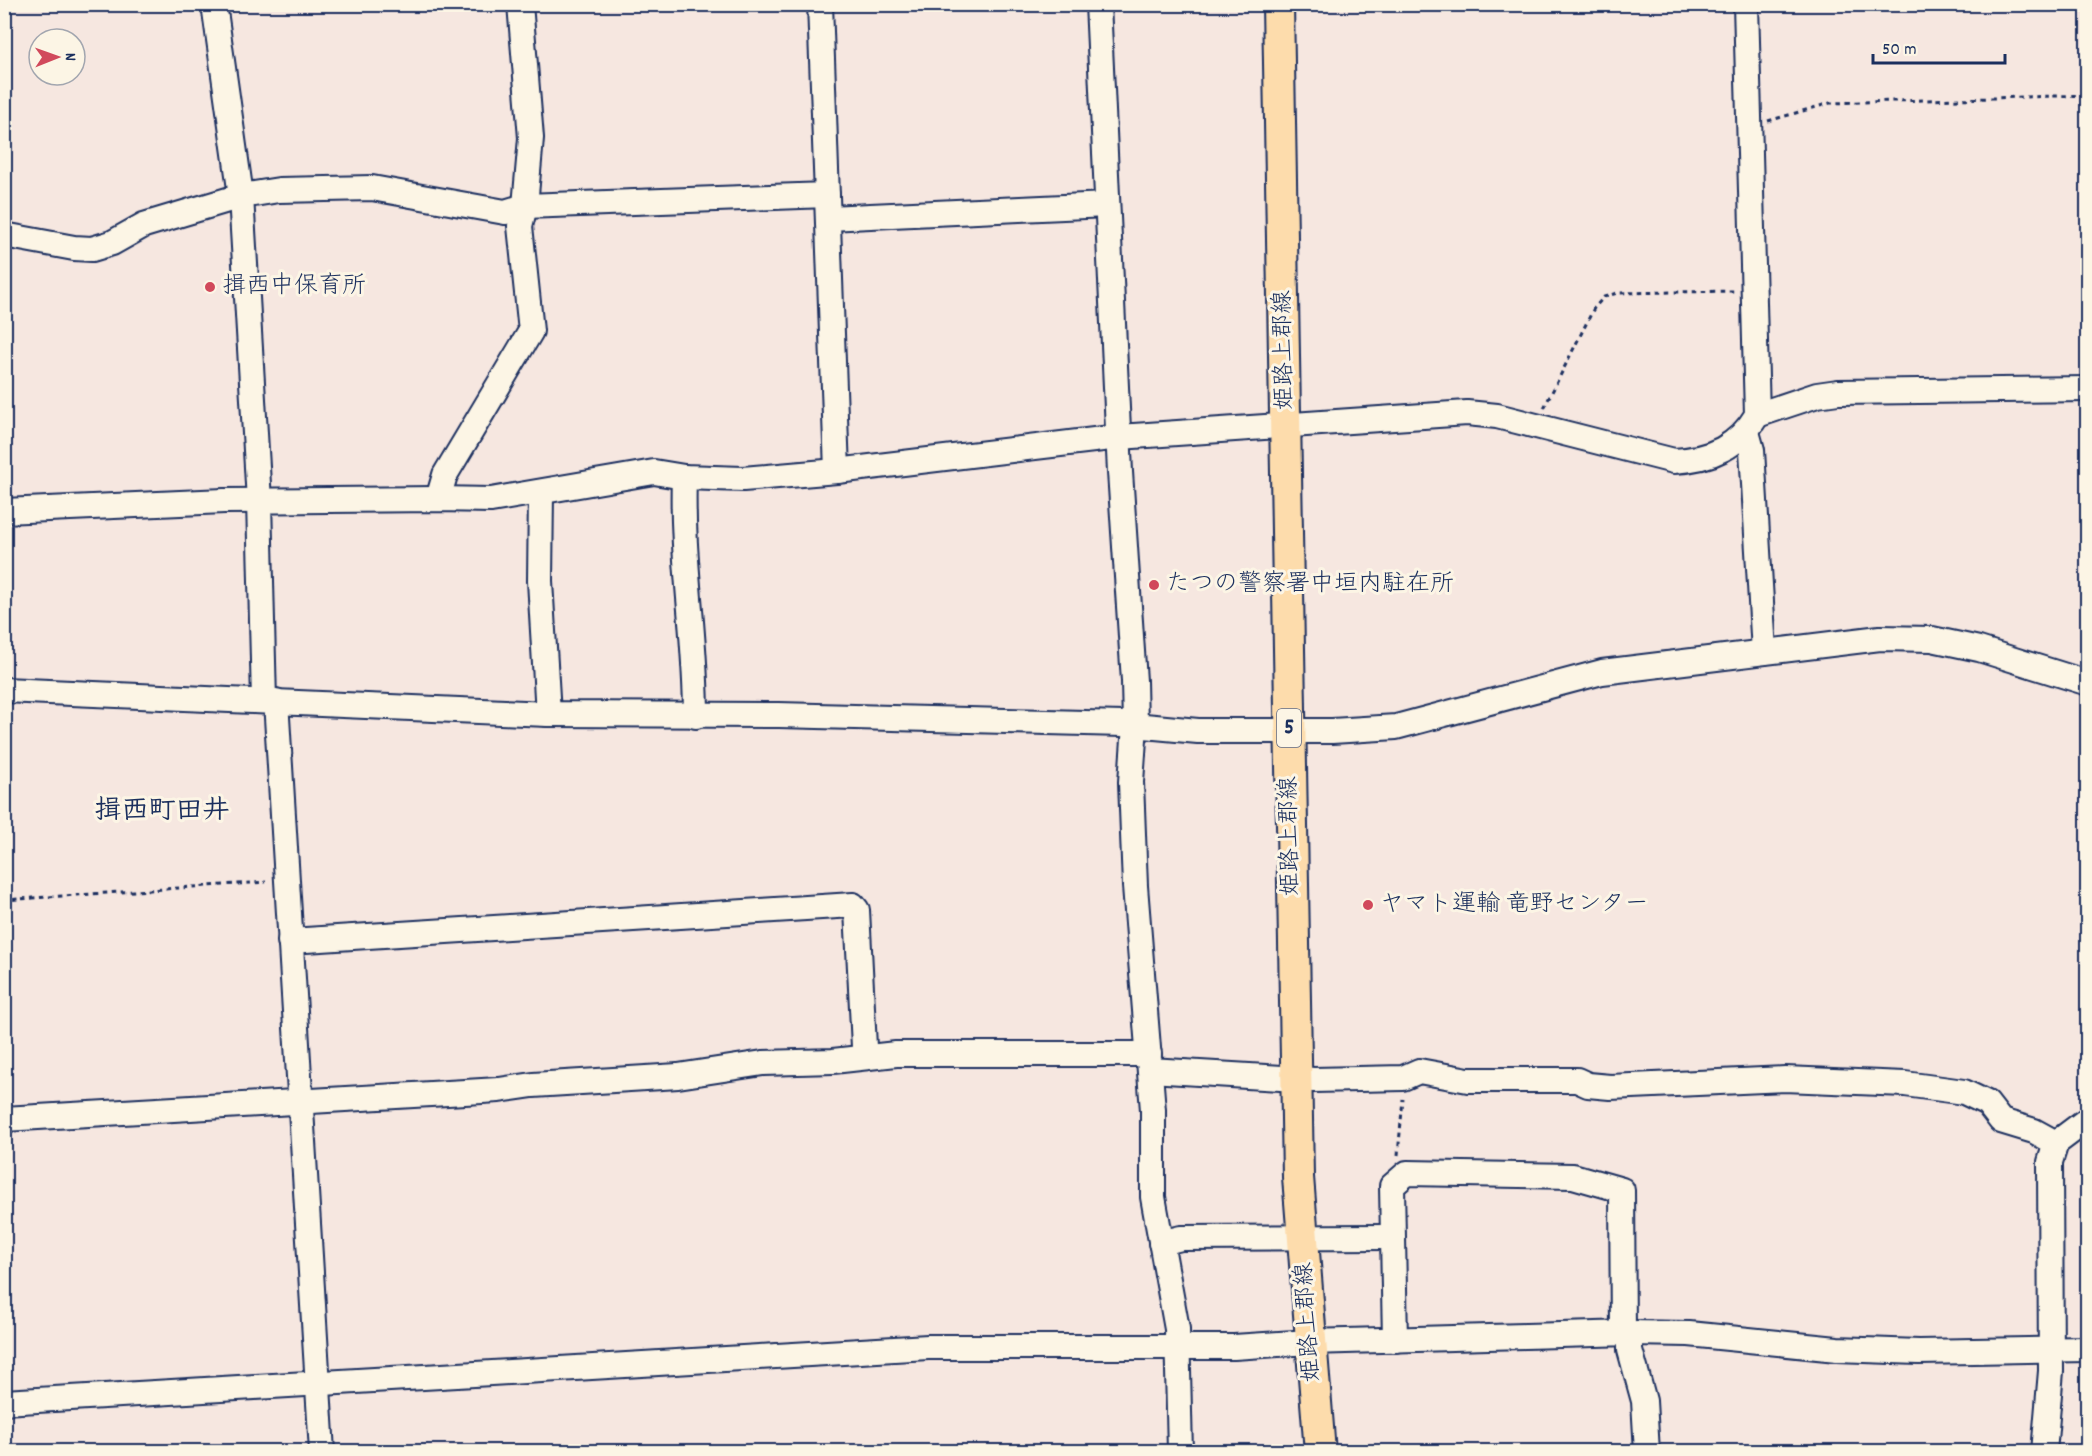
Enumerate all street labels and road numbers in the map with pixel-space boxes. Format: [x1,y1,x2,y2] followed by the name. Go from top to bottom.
[1267,290,1303,410] street label: 姫路上郡線
[1277,709,1301,747] road number: 5
[1273,776,1309,896] street label: 姫路上郡線
[1288,1261,1330,1383] street label: 姫路上郡線

